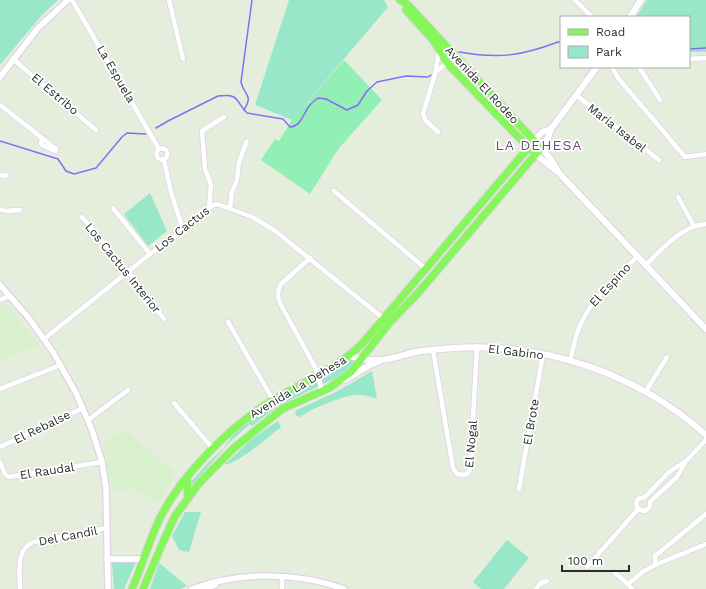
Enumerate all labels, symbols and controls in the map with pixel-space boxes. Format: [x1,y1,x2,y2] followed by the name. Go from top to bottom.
[560,16,690,68] legend
[596,25,625,39] text: Road
[94,43,138,105] street label: La Espuela
[442,43,522,127] street label: Avenida El Rodeo
[596,45,622,59] text: Park
[29,70,81,118] street label: El Estribo
[585,101,649,155] street label: María Isabel
[495,137,583,153] district label: LA DEHESA
[152,203,212,255] street label: Los Cactus
[82,220,164,316] street label: Los Cactus Interior
[586,260,634,310] street label: El Espino
[487,342,545,362] street label: El Gabino
[247,352,349,421] street label: Avenida La Dehesa
[520,398,542,446] street label: El Brote
[12,407,73,447] street label: El Rebalse
[462,419,480,468] street label: El Nogal
[19,460,76,482] street label: El Raudal
[37,523,99,549] street label: Del Candil
[562,547,629,573] scale bar
[568,554,603,568] text: 100 m

